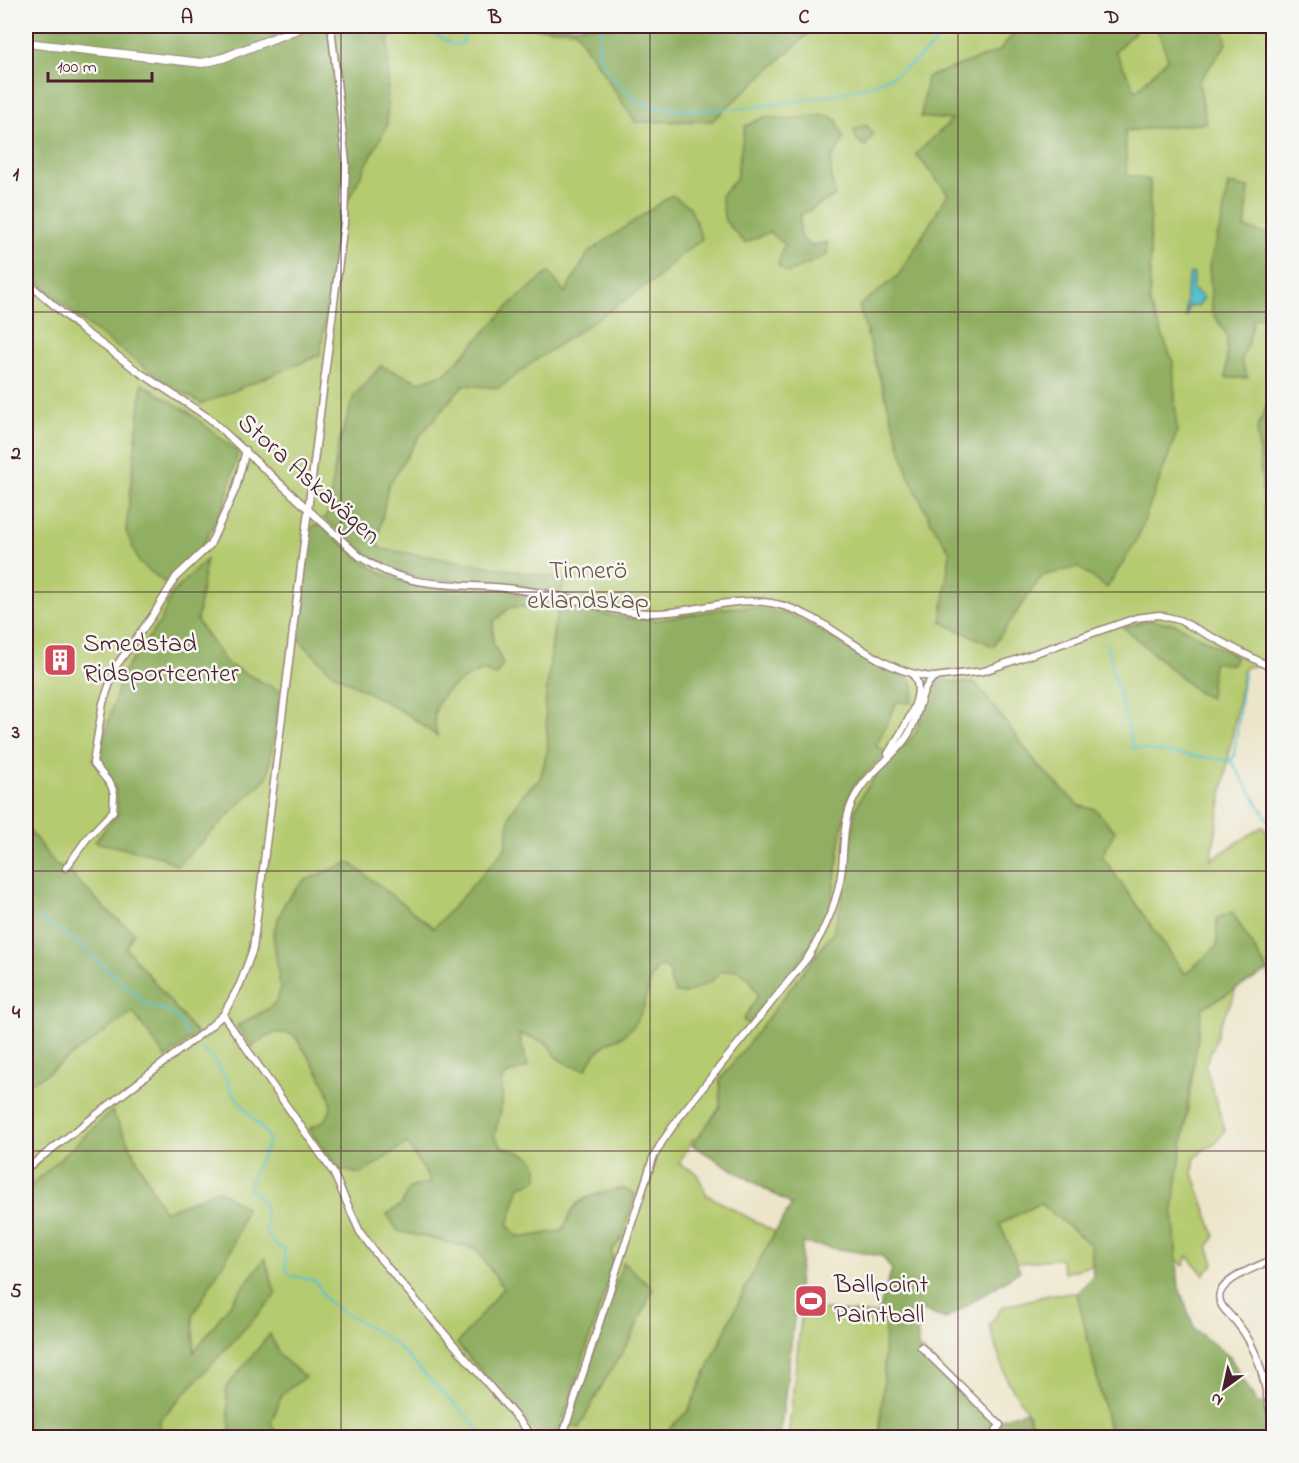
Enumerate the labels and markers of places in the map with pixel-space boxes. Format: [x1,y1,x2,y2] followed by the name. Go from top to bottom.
[83,626,240,694] place label: Smedstad Ridsportcenter
[42,642,78,678] building icon: Smedstad Ridsportcenter
[833,1267,928,1335] place label: Ballpoint Paintball
[793,1283,829,1319] sports icon: Ballpoint Paintball

